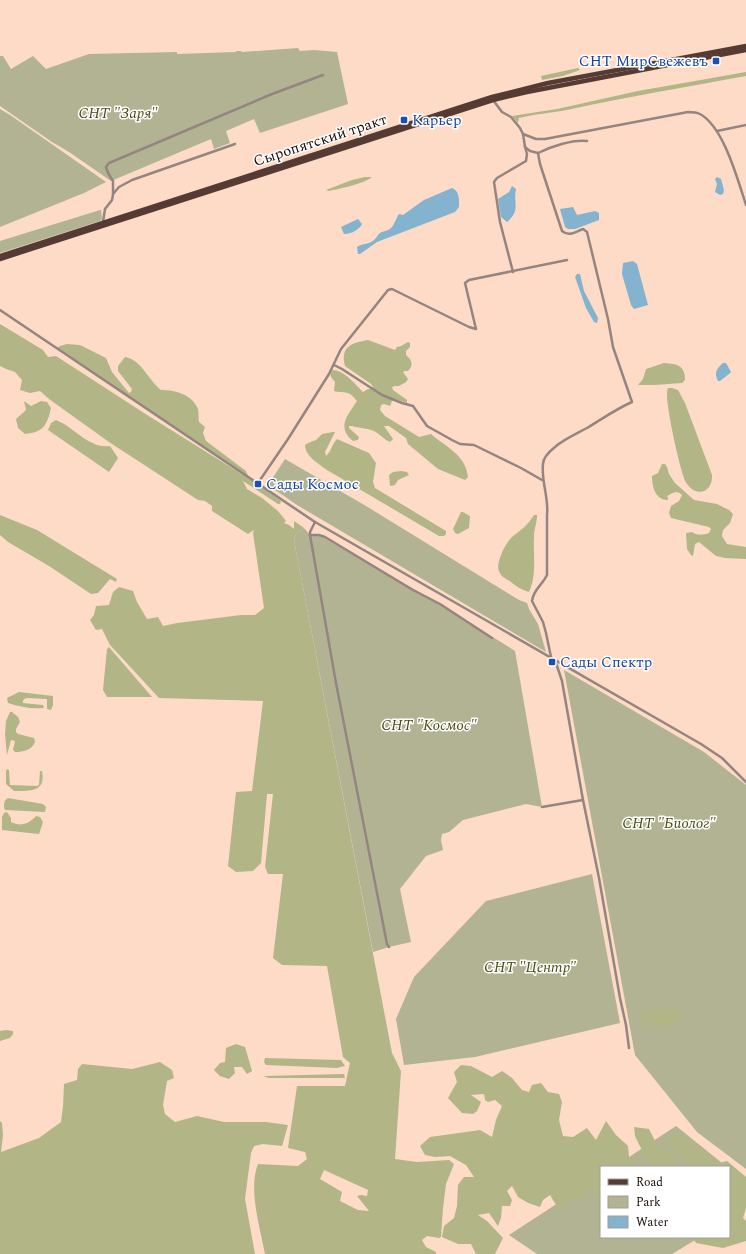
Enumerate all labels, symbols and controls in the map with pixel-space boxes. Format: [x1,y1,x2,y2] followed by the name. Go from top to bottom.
[579,50,708,73] place label: СНТ МирСвежевъ
[711,56,721,66] marker: СНТ МирСвежевъ
[78,102,158,125] park label: СНТ "Заря"
[250,108,390,173] street label: Сыропятский тракт
[412,109,462,132] place label: Карьер
[399,115,409,125] marker: Карьер
[266,473,359,496] place label: Сады Космос
[253,479,263,489] marker: Сады Космос
[560,651,652,674] place label: Сады Спектр
[547,657,557,667] marker: Сады Спектр
[381,714,477,737] park label: СНТ "Космос"
[622,812,716,835] park label: СНТ "Биолог"
[484,956,576,979] park label: СНТ "Центр"
[600,1166,730,1238] legend
[636,1173,663,1192] text: Road
[636,1193,661,1212] text: Park
[636,1213,668,1232] text: Water

